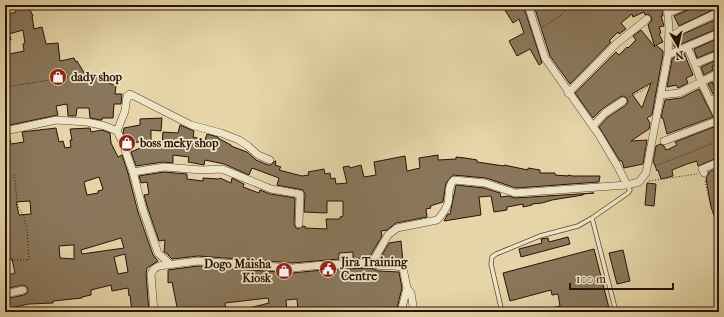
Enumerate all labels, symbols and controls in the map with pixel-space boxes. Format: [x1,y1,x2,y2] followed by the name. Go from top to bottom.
[658,26,698,66] north arrow
[674,48,685,63] text: N
[48,67,68,87] shop icon: dady shop
[71,70,123,85] place label: dady shop
[117,133,137,153] shop icon: boss meky shop
[139,136,219,151] place label: boss meky shop
[339,255,408,283] place label: Jira Training Centre
[204,257,272,285] place label: Dogo Maisha Kiosk
[318,259,338,279] public building icon: Jira Training Centre
[274,261,294,281] shop icon: Dogo Maisha Kiosk
[570,265,673,291] scale bar
[576,272,606,286] text: 100 m

